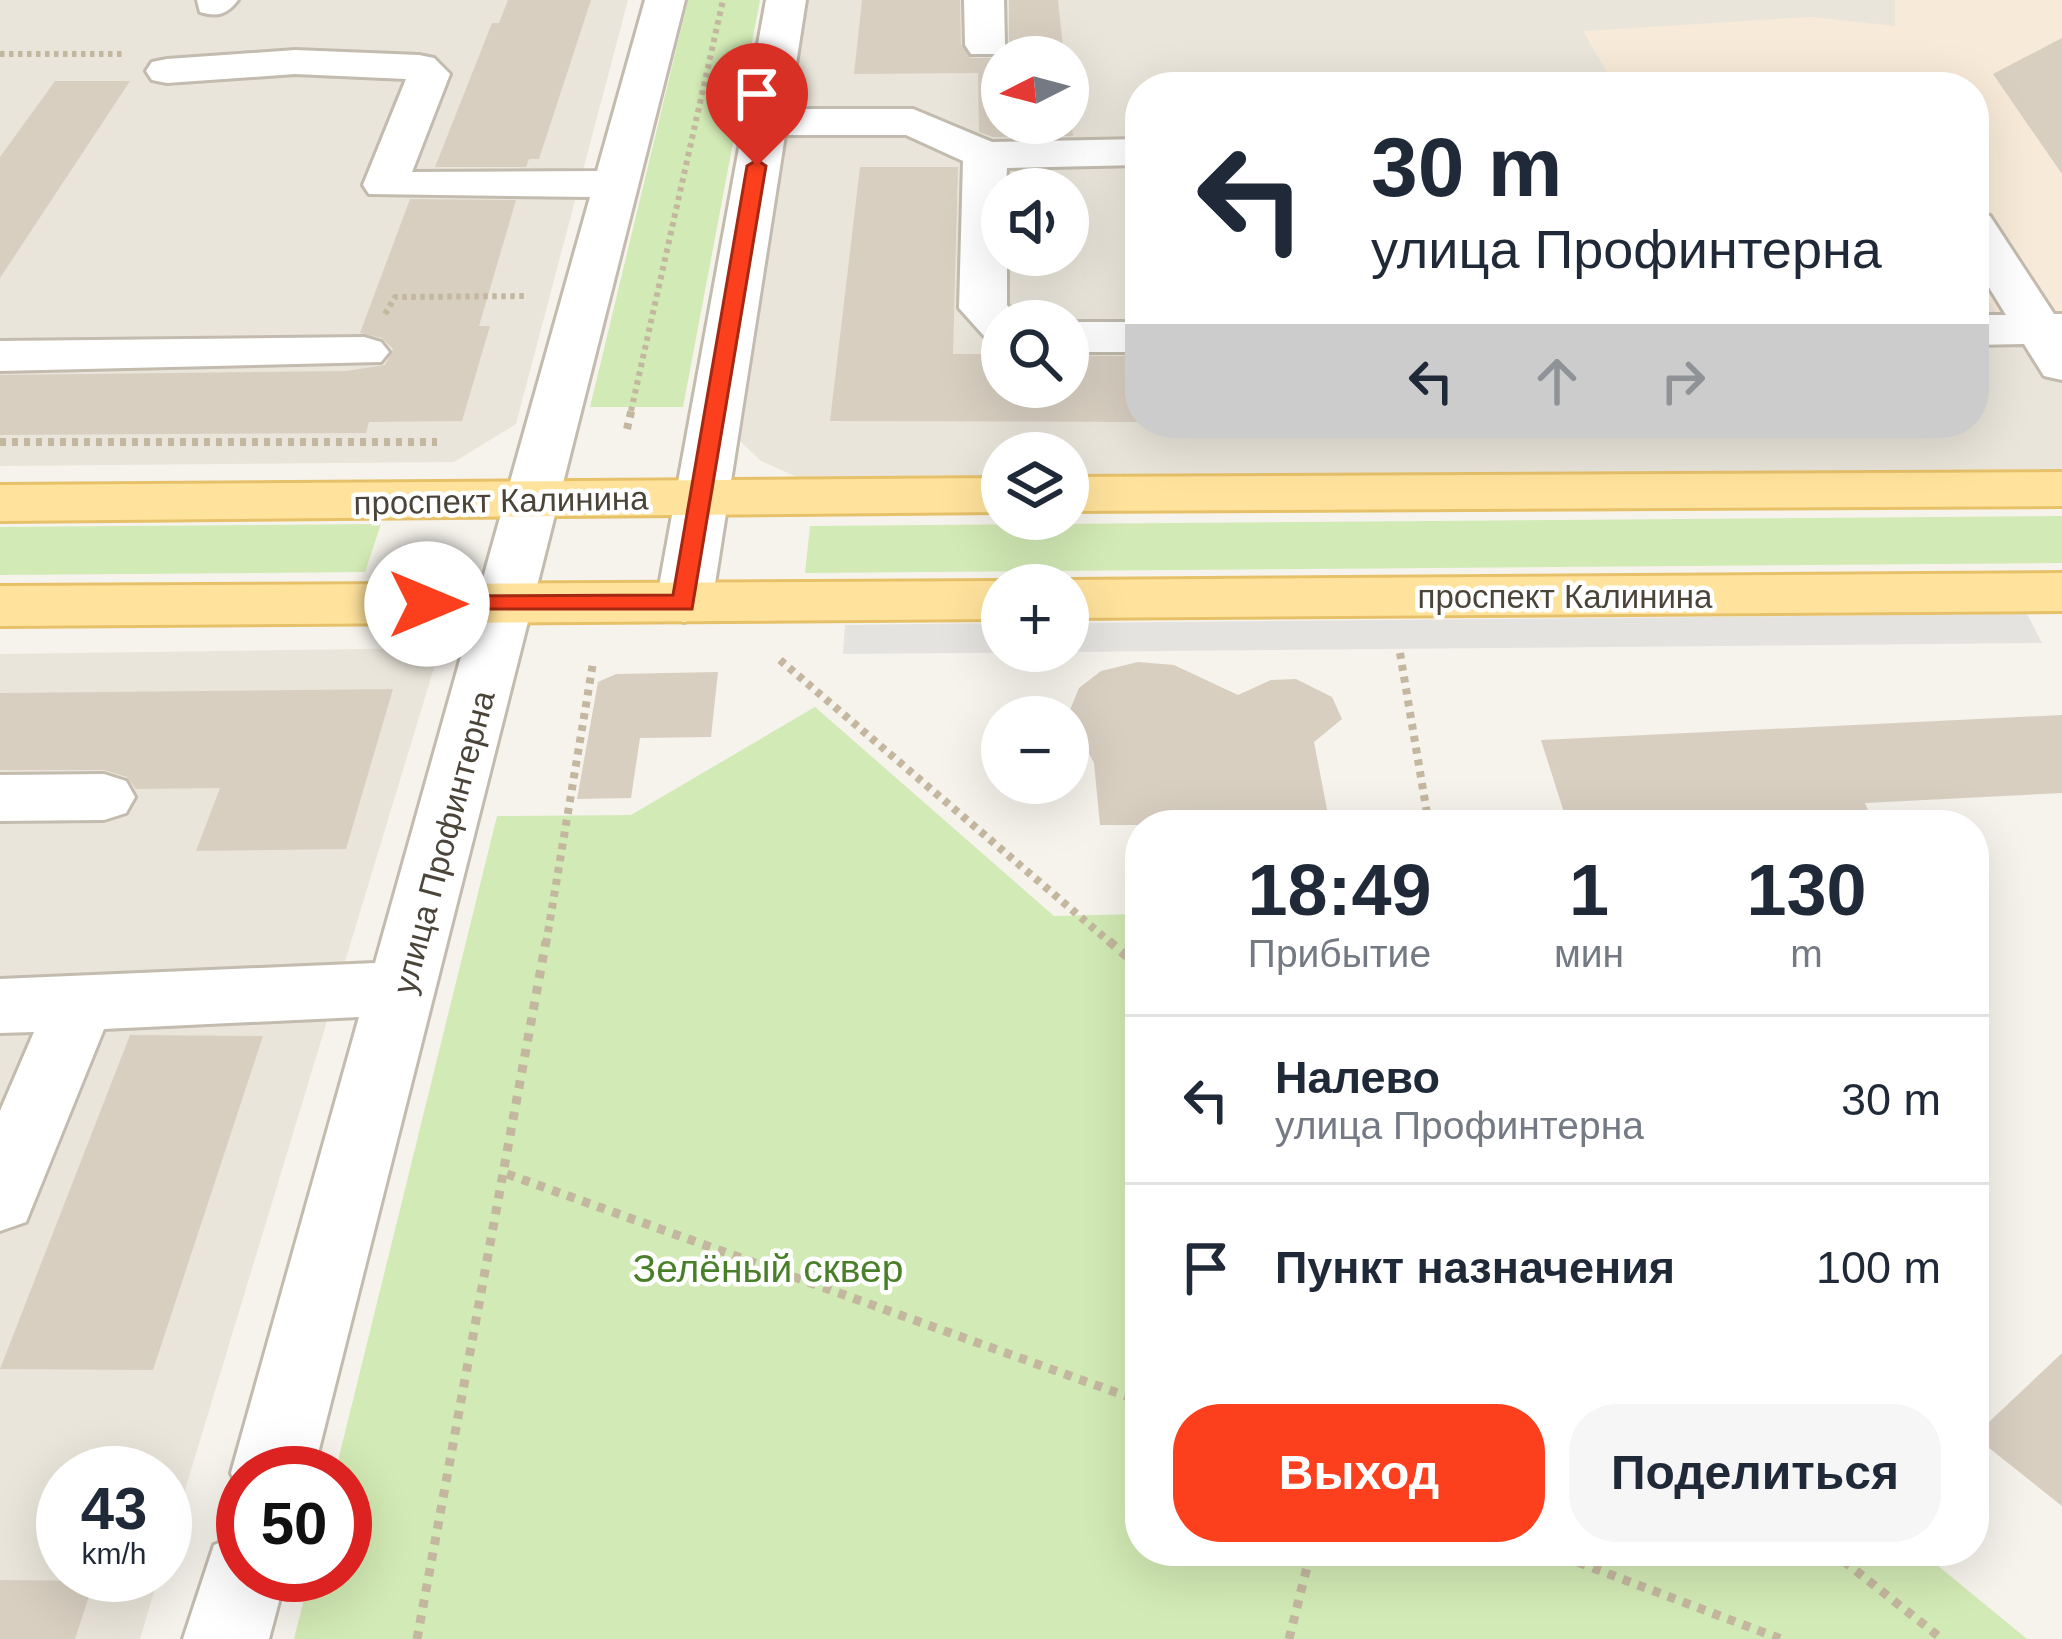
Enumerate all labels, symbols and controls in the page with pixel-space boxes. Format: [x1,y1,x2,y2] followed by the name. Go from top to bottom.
[981,36,1089,144] north arrow
[981,36,1089,804] map controls
[706,43,808,166] pin
[724,61,790,127] icon: arrive
[1173,120,1329,276] icon: left
[1371,120,1562,214] text: 30 m
[981,168,1089,276] button: sound
[1371,219,1882,279] text: улица Профинтерна
[981,300,1089,408] button: search
[1398,348,1464,414] icon: left
[1524,348,1590,414] icon: ahead
[1650,348,1716,414] icon: right
[981,432,1089,540] button: layers
[353,479,649,522] street label: проспект Калинина
[364,541,490,667] position arrow
[981,564,1089,672] button: +
[1418,578,1713,615] street label: проспект Калинина
[385,686,502,998] street label: улица Профинтерна
[981,696,1089,804] button: −
[1247,850,1432,930] text: 18:49
[1569,850,1609,930] text: 1
[1746,850,1867,930] text: 130
[1248,932,1431,975] text: Прибытие
[1554,932,1624,975] text: мин
[1790,932,1823,975] text: m
[1275,1052,1440,1103] text: Налево
[1173,1067,1239,1133] icon: left
[1841,1074,1941,1125] text: 30 m
[1275,1104,1644,1147] text: улица Профинтерна
[1173,1235,1239,1301] icon: arrive
[1275,1242,1675,1293] text: Пункт назначения
[1816,1242,1941,1293] text: 100 m
[633,1247,903,1290] park label: Зелёный сквер
[1173,1404,1545,1542] button: Выход
[1569,1404,1941,1542] button: Поделиться
[216,1446,372,1602] speed limit sign: 50
[81,1475,147,1542] text: 43
[81,1537,147,1570] text: km/h

